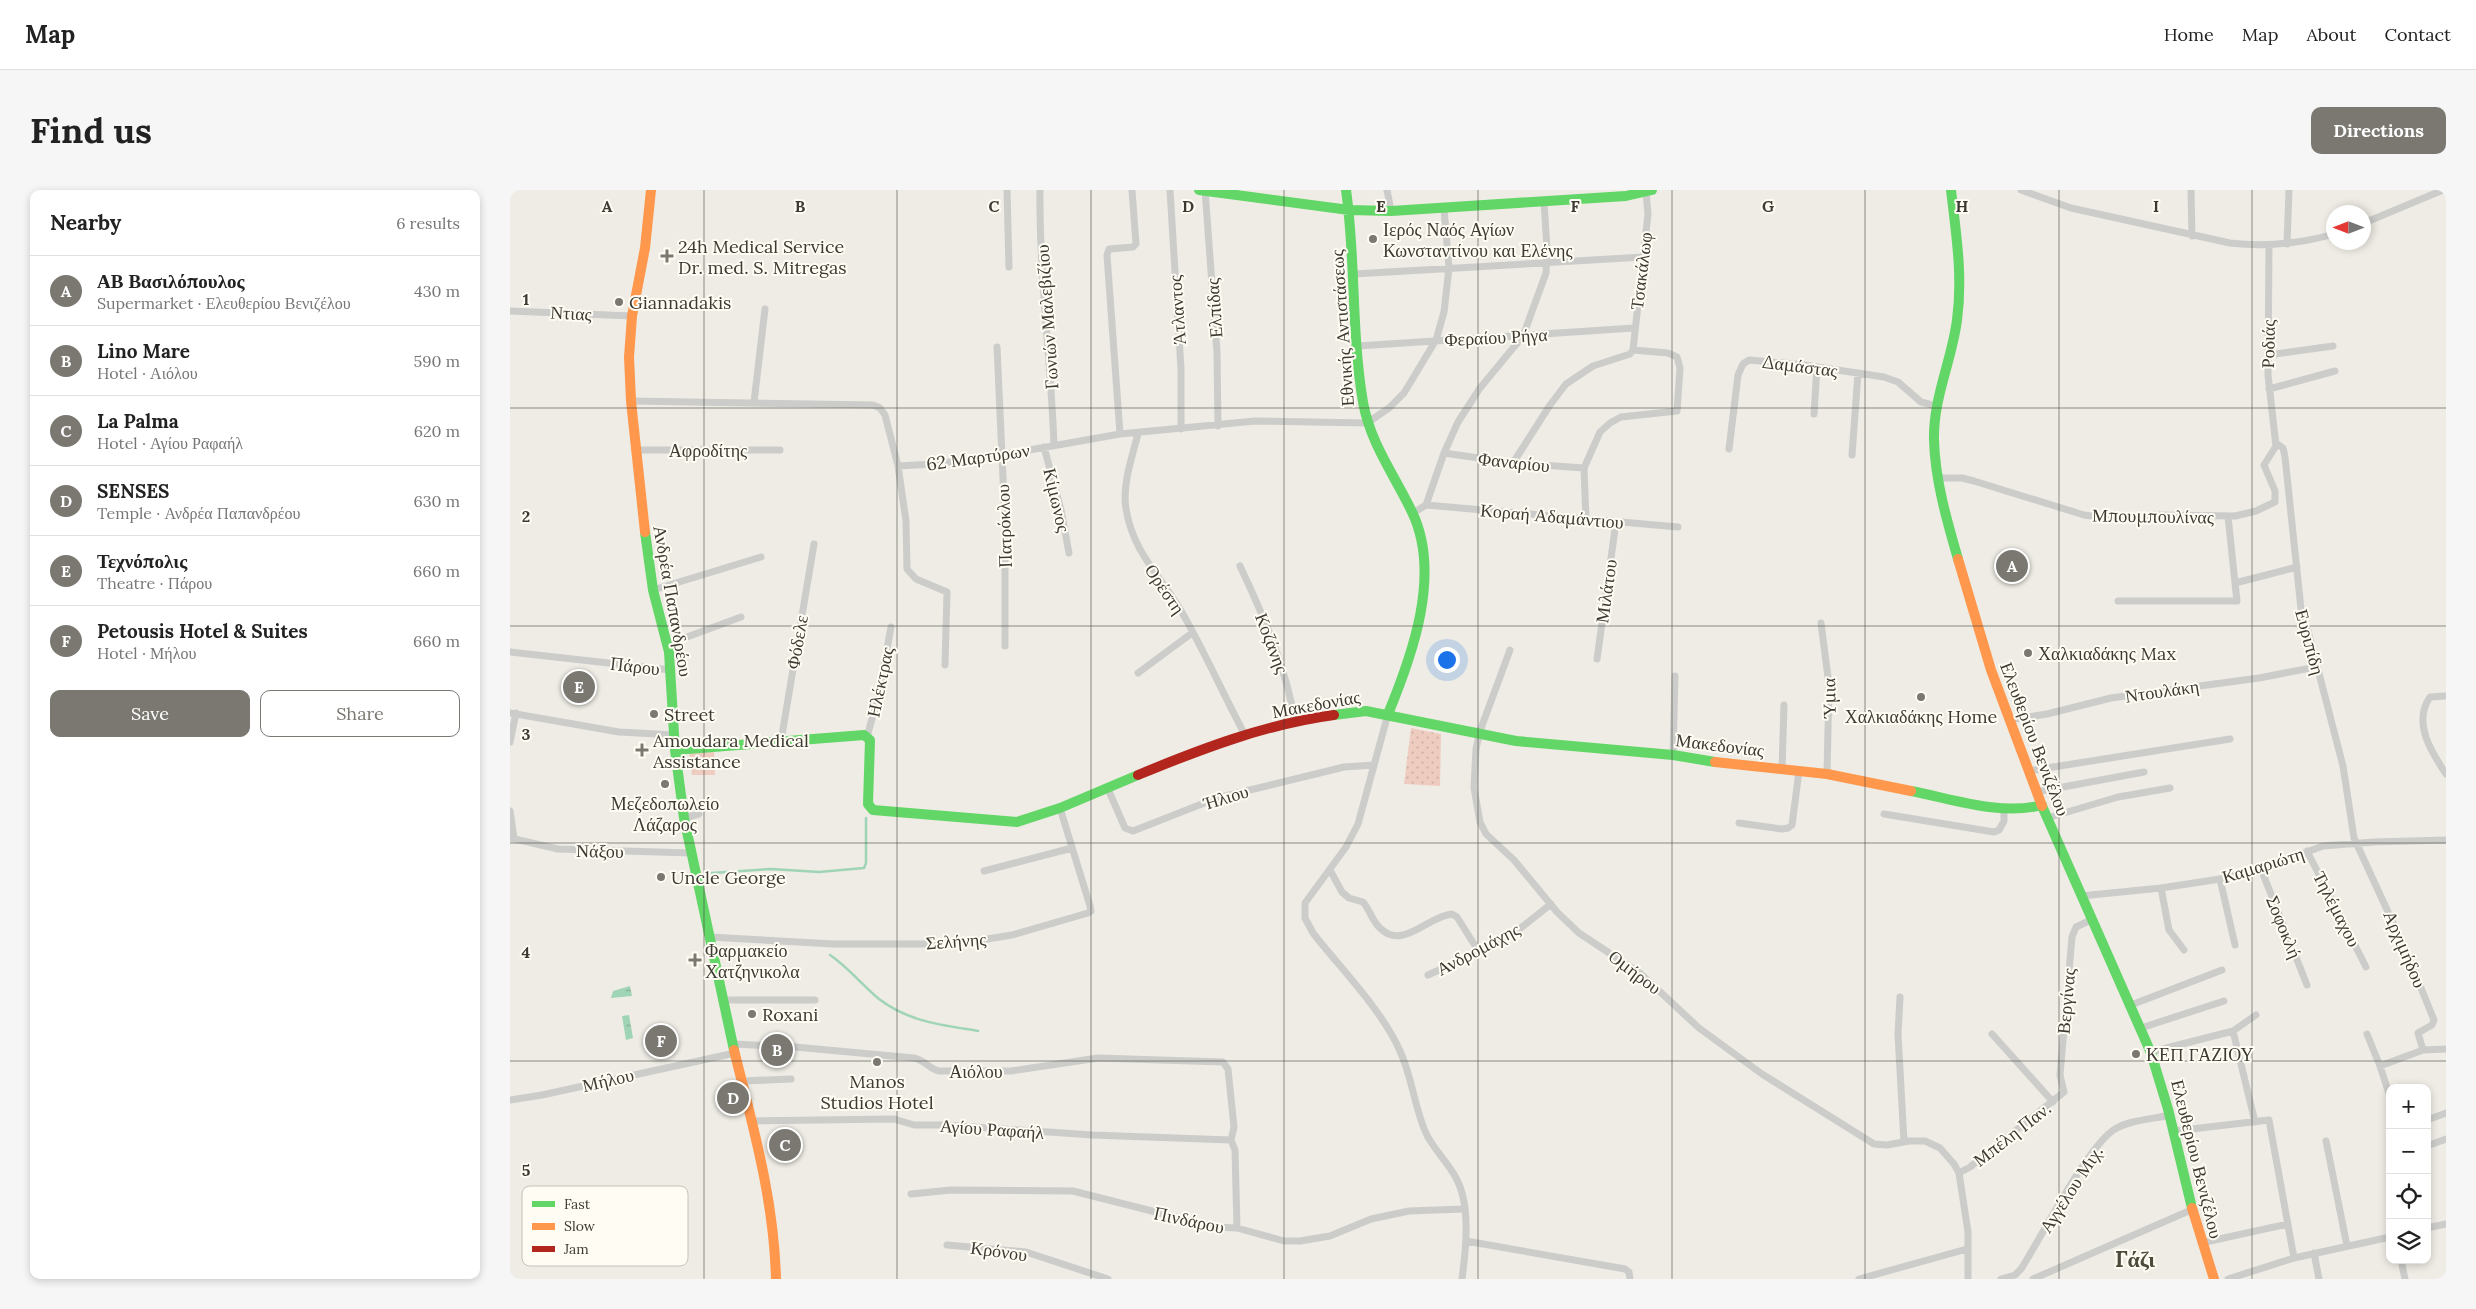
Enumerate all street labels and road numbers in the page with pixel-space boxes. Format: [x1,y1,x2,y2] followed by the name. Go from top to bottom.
[1625,231,1657,311] street label: Τσακάλωφ
[1030,244,1064,390] street label: Γωνιών Μαλεβιζίου
[1325,249,1359,407] street label: Εθνικής Αντιστάσεως
[1163,274,1191,346] street label: Άτλαντος
[1200,277,1228,339] street label: Ελπίδας
[550,300,592,326] street label: Ντιας
[2256,319,2280,369] street label: Ροδιάς
[1444,323,1549,351] street label: Φεραίου Ρήγα
[1761,350,1839,382] street label: Δαμάστας
[925,438,1031,476] street label: 62 Μαρτύρων
[669,439,747,462] street label: Αφροδίτης
[1477,447,1551,477] street label: Φαναρίου
[1038,466,1076,534] street label: Κίμωνος
[991,484,1017,568] street label: Πατρόκλου
[1479,498,1625,534] street label: Κοραή Αδαμάντιου
[2092,503,2214,529] street label: Μπουμπουλίνας
[648,524,698,678] street label: Ανδρέα Παπανδρέου
[1590,558,1622,624] street label: Μιλάτου
[1140,559,1190,619] street label: Ορέστη
[2290,607,2330,677] street label: Ευριπίδη
[1250,610,1294,676] street label: Κοζάνης
[781,613,813,671] street label: Φόδελε
[861,645,899,719] street label: Ηλέκτρας
[609,652,661,680] street label: Πάρου
[1995,659,2075,819] street label: Ελευθερίου Βενιζέλου
[2123,674,2201,708] street label: Ντουλάκη
[1817,677,1841,719] street label: Ύμια
[1270,685,1362,723] street label: Μακεδονίας
[1674,728,1766,762] street label: Μακεδονίας
[1200,779,1251,815] street label: Ήλιου
[576,839,624,863] street label: Νάξου
[2219,842,2307,888] street label: Καμαριώτη
[2308,867,2366,951] street label: Τηλέμαχου
[2261,892,2307,962] street label: Σοφοκλή
[2378,907,2432,991] street label: Αρχιμήδου
[1432,917,1524,981] street label: Ανδρομάχης
[925,927,987,955] street label: Σελήνης
[1604,945,1666,999] street label: Ομήρου
[2052,967,2080,1035] street label: Βεργίνας
[949,1060,1003,1083] street label: Αιόλου
[580,1063,636,1097] street label: Μήλου
[2166,1077,2228,1241] street label: Ελευθερίου Βενιζέλου
[1969,1096,2055,1172] street label: Μπέλη Παν.
[939,1114,1045,1144] street label: Αγίου Ραφαήλ
[2034,1141,2108,1237] street label: Αγγέλου Μιχ.
[1152,1201,1226,1239] street label: Πινδάρου
[969,1236,1029,1266] street label: Κρόνου

